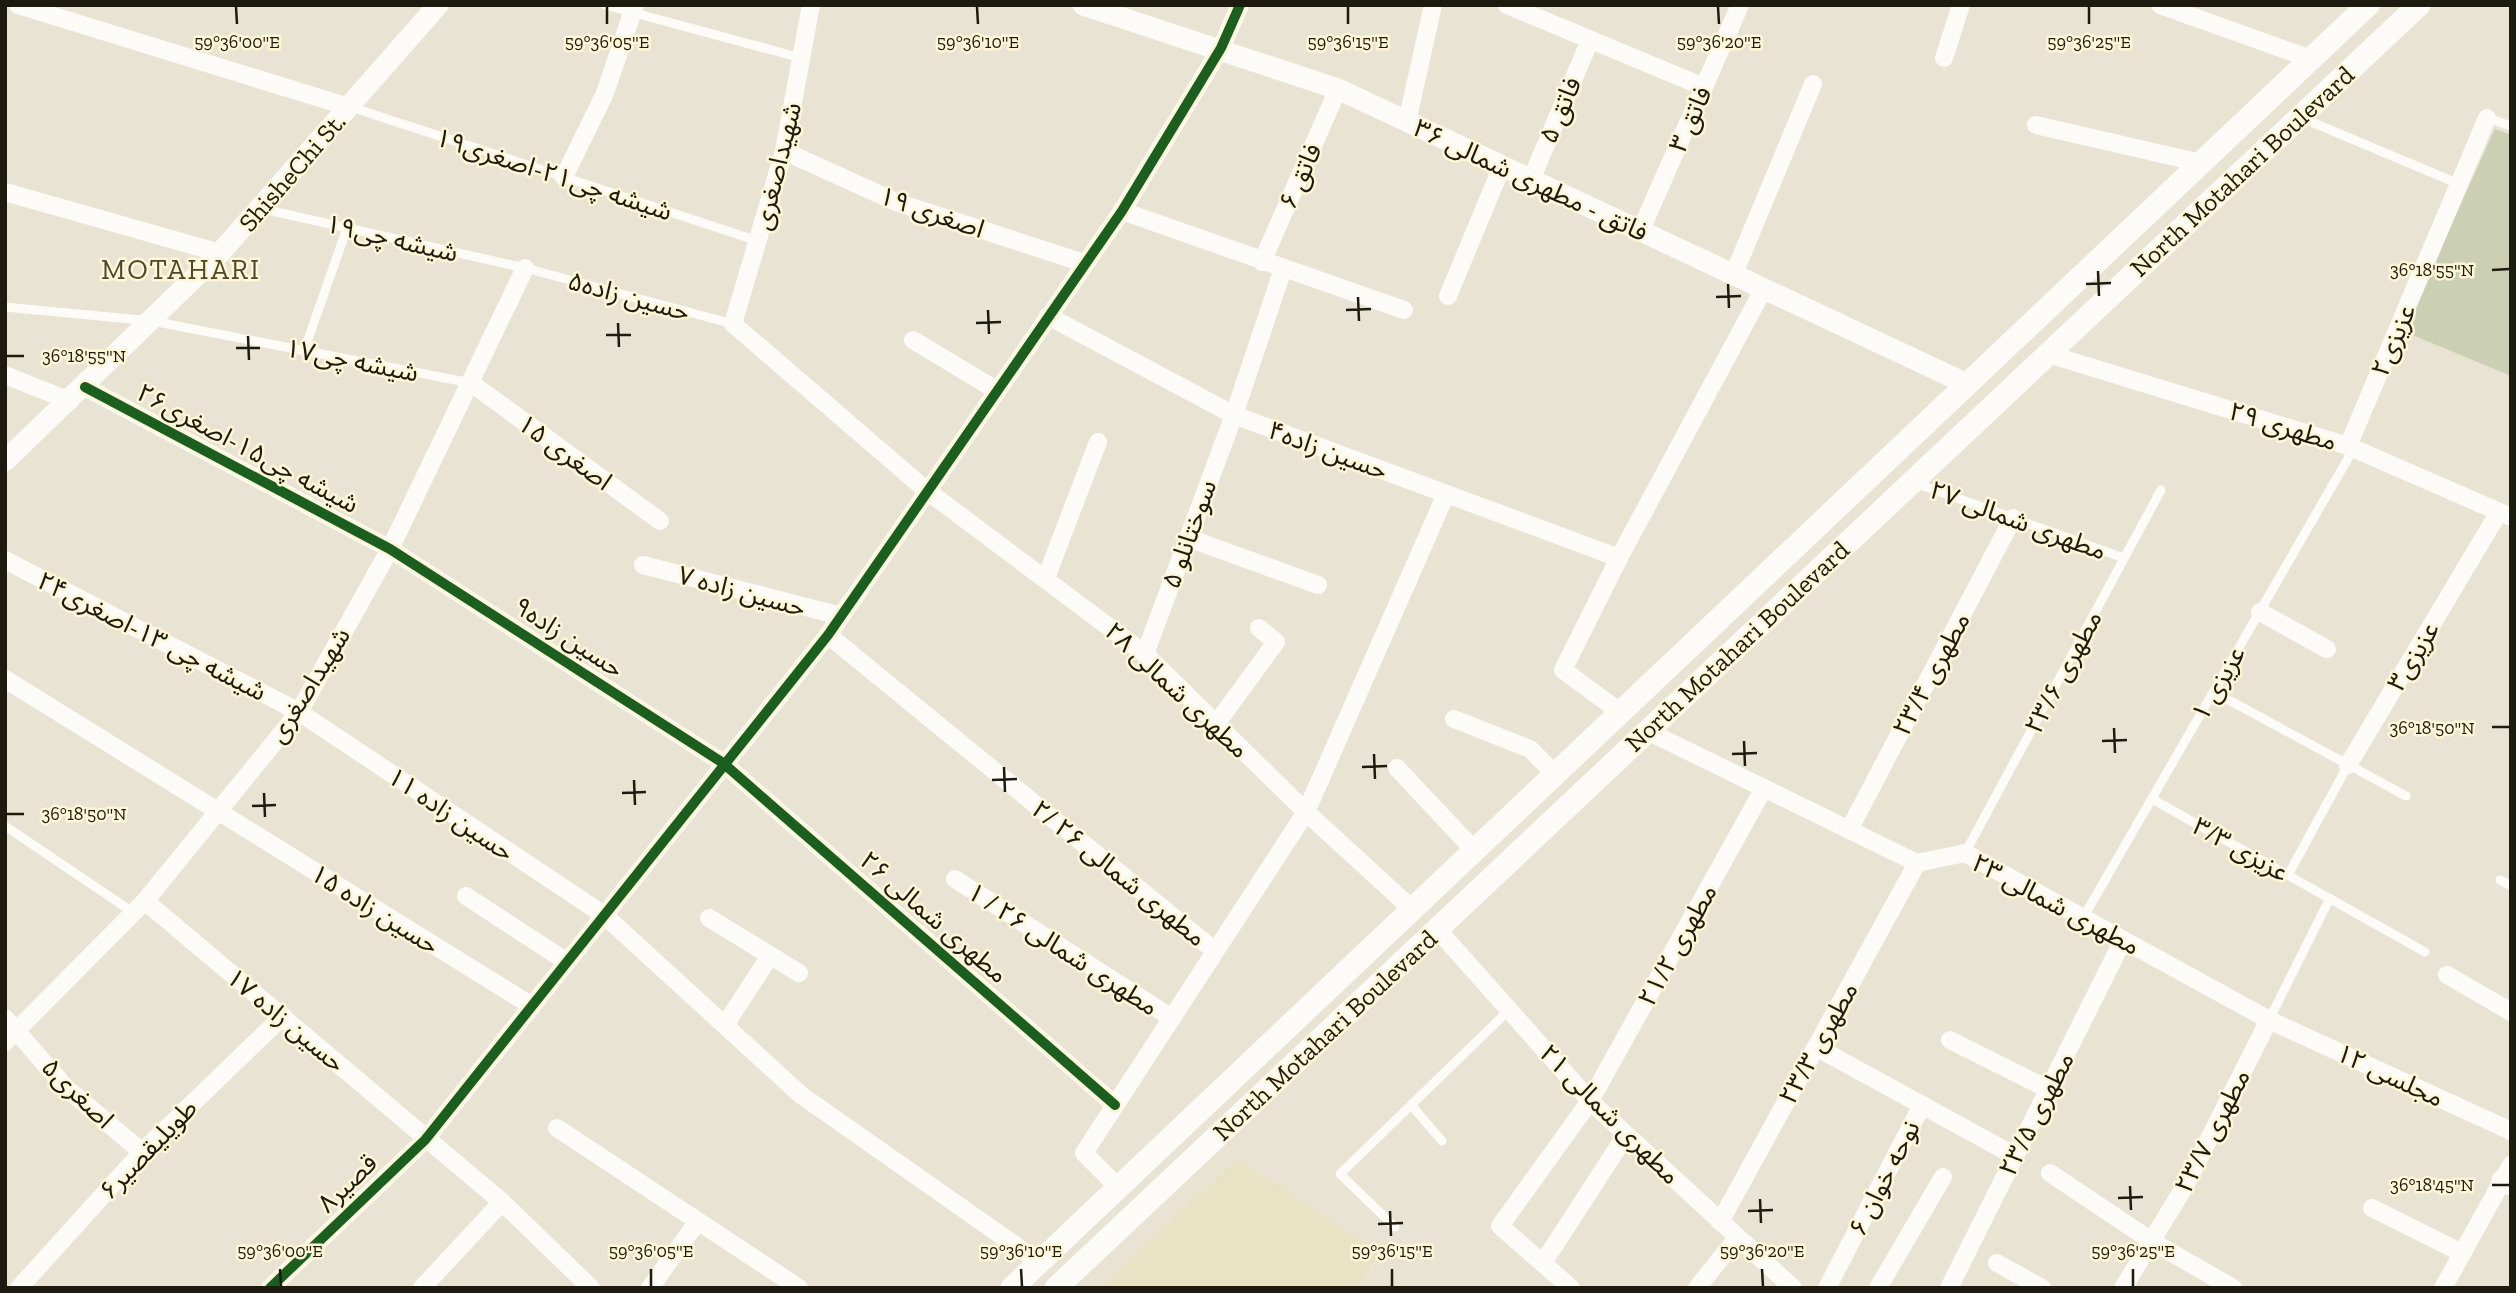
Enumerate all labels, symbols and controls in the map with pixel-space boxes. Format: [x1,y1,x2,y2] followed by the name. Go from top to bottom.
[194,31,280,53] text: 59°36'00"E
[565,31,649,53] text: 59°36'05"E
[937,31,1019,53] text: 59°36'10"E
[1307,31,1389,53] text: 59°36'15"E
[1677,31,1761,53] text: 59°36'20"E
[2047,31,2131,53] text: 59°36'25"E
[2123,59,2361,283] street label: North Motahari Boulevard
[1532,72,1588,148] street label: فاتق ۵
[1661,81,1719,157] street label: فاتق ۳
[746,99,808,233] street label: شهیداصغری
[232,106,352,238] street label: ShisheChi St.
[1409,112,1653,248] street label: فاتق - مطهری شمالی ۳۶
[431,121,676,228] street label: شیشه چی۲۱-اصغری۱۹
[1271,138,1329,214] street label: فاتق ۶
[875,179,989,245] street label: اصغری ۱۹
[322,207,461,270] street label: شیشه چی۱۹
[101,253,261,286] district label: MOTAHARI
[2390,259,2474,281] text: 36°18'55"N
[565,264,693,328] street label: حسین زاده۵
[2364,299,2422,381] street label: عزیزی۲
[283,331,421,390] street label: شیشه چی۱۷
[42,345,126,367] text: 36°18'55"N
[131,376,365,521] street label: شیشه چی۱۵-اصغری۲۶
[2225,394,2341,458] street label: مطهری ۲۹
[512,407,618,497] street label: اصغری ۱۵
[1264,414,1392,486] street label: حسین زاده۴
[1925,473,2111,567] street label: مطهری شمالی ۲۷
[1155,475,1223,593] street label: سوختانلو ۵
[1618,534,1856,758] street label: North Motahari Boulevard
[675,559,809,623] street label: حسین زاده ۷
[32,564,272,709] street label: شیشه چی ۱۳-اصغری۲۴
[508,590,630,684] street label: حسین زاده۹
[2017,605,2109,739] street label: مطهری ۲۳/۶
[1885,607,1977,741] street label: مطهری ۲۳/۴
[1098,615,1256,765] street label: مطهری شمالی ۲۸
[2380,615,2446,697] street label: عزیزی۳
[261,621,357,749] street label: شهیداصغری
[2184,640,2252,726] street label: عزیزی ۱
[2389,717,2475,739] text: 36°18'50"N
[382,760,520,868] street label: حسین زاده ۱۱
[1025,793,1213,953] street label: مطهری شمالی ۲۶ /۲
[41,803,127,825] text: 36°18'50"N
[2187,810,2295,888] street label: عزیزی ۳/۳
[853,844,1015,990] street label: مطهری شمالی ۲۶
[1966,846,2146,962] street label: مطهری شمالی ۲۳
[305,857,445,961] street label: حسین زاده ۱۵
[961,875,1165,1023] street label: مطهری شمالی ۲۶ / ۱
[1630,878,1724,1012] street label: مطهری ۲۱/۲
[1206,923,1444,1147] street label: North Motahari Boulevard
[220,961,352,1079] street label: حسین زاده ۱۷
[1771,976,1865,1110] street label: مطهری ۲۳/۳
[2331,1036,2449,1114] street label: مجلسی ۱۲
[1533,1037,1687,1191] street label: مطهری شمالی ۲۱
[1991,1047,2081,1181] street label: مطهری ۲۳/۵
[35,1051,121,1135] street label: اصغری۵
[2167,1064,2257,1198] street label: مطهری ۲۳/۷
[92,1092,204,1206] street label: طویلیقصیر۶
[1841,1115,1927,1241] street label: نوحه خوان ۶
[310,1147,384,1219] street label: قصیر۸
[2390,1174,2474,1196] text: 36°18'45"N
[237,1240,323,1262] text: 59°36'00"E
[609,1240,693,1262] text: 59°36'05"E
[980,1240,1062,1262] text: 59°36'10"E
[1351,1240,1433,1262] text: 59°36'15"E
[1720,1240,1804,1262] text: 59°36'20"E
[2091,1240,2175,1262] text: 59°36'25"E

